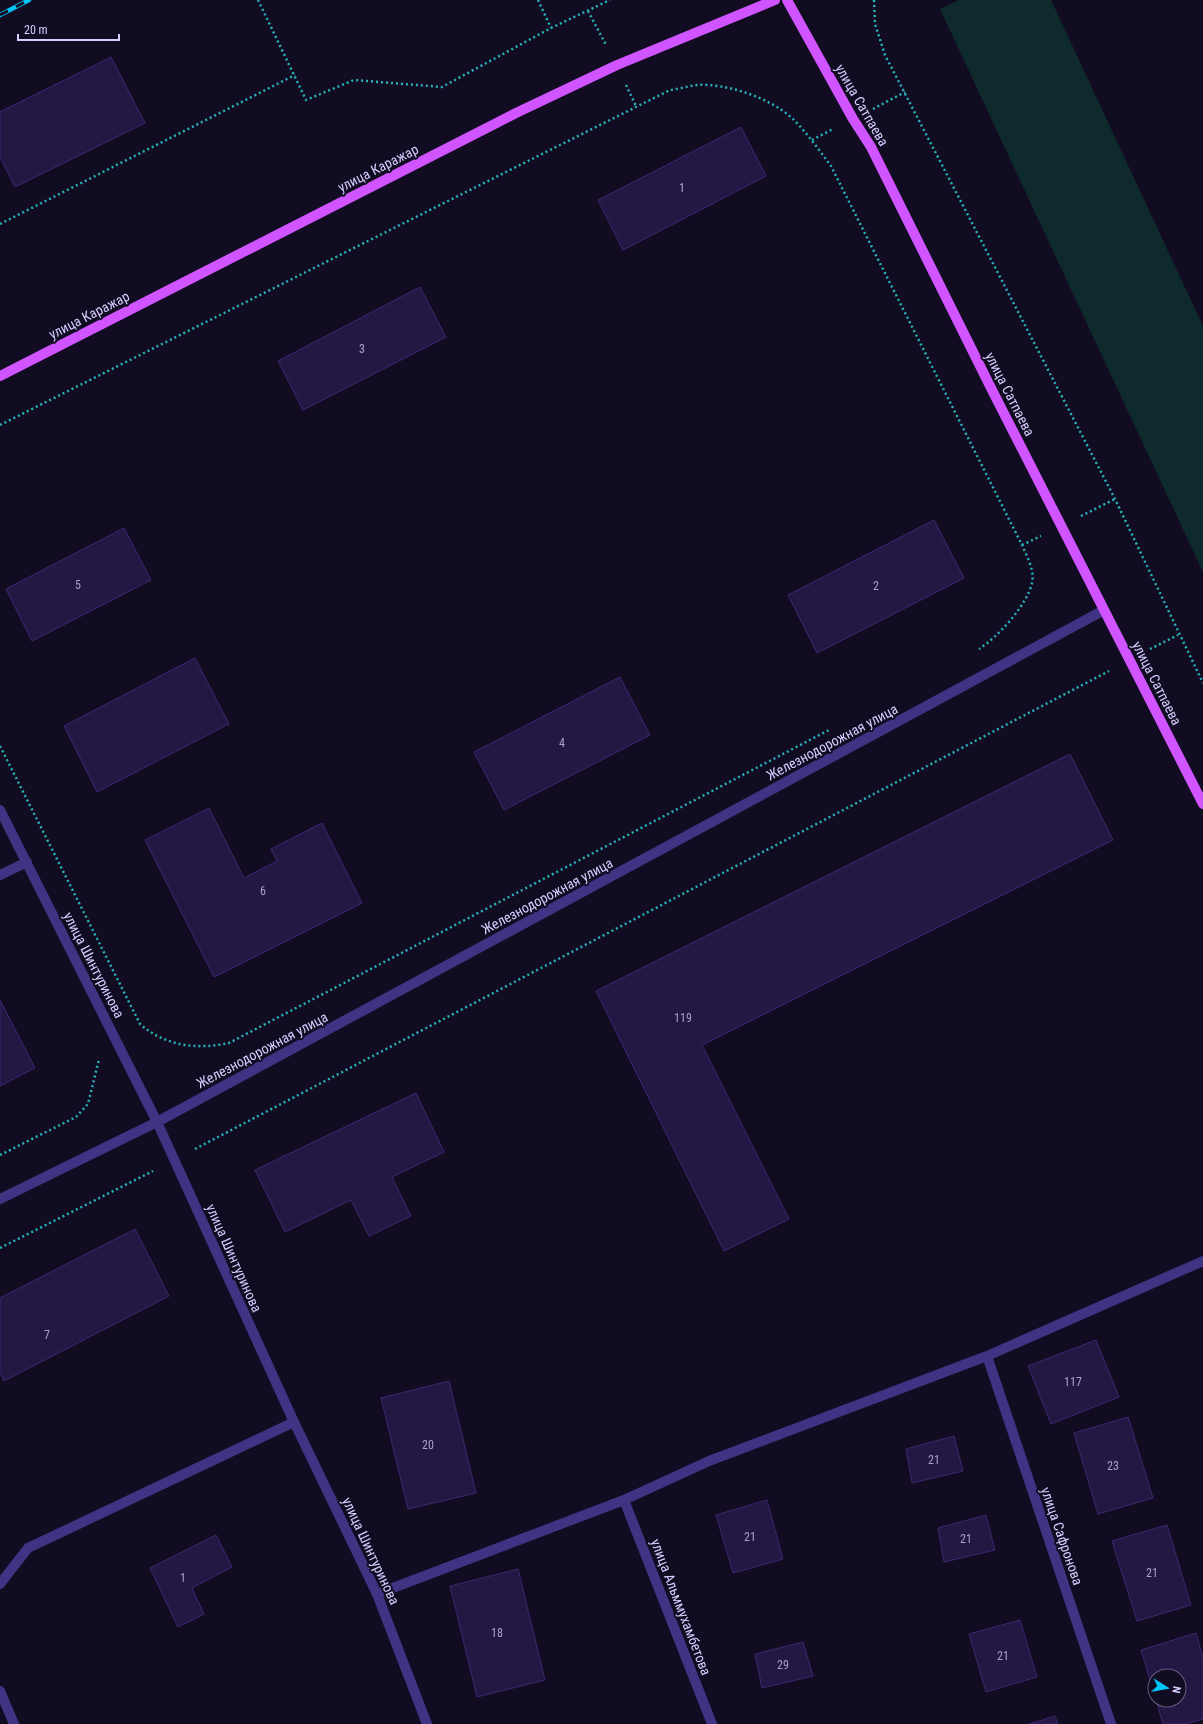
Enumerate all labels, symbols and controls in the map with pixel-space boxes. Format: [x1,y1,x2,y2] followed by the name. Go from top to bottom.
[18,16,119,42] scale bar
[24,23,48,37] text: 20 m
[832,61,892,149] street label: улица Сатпаева
[335,141,421,195] street label: улица Каражар
[679,181,685,195] house number: 1
[46,288,132,342] street label: улица Каражар
[359,342,365,356] house number: 3
[982,350,1038,438] street label: улица Сатпаева
[75,578,81,592] house number: 5
[873,579,879,593] house number: 2
[1129,639,1185,727] street label: улица Сатпаева
[764,701,900,783] street label: Железнодорожная улица
[559,736,565,750] house number: 4
[479,855,615,937] street label: Железнодорожная улица
[260,884,266,898] house number: 6
[60,909,128,1021] street label: улица Шинтуринова
[194,1009,330,1091] street label: Железнодорожная улица
[674,1011,692,1025] house number: 119
[203,1202,265,1314] street label: улица Шинтуринова
[44,1328,50,1342] house number: 7
[1064,1375,1082,1389] house number: 117
[422,1438,434,1452] house number: 20
[928,1453,940,1467] house number: 21
[1107,1459,1119,1473] house number: 23
[1038,1485,1086,1587] street label: улица Сафронова
[339,1495,403,1607] street label: улица Шинтуринова
[744,1530,756,1544] house number: 21
[960,1532,972,1546] house number: 21
[648,1537,714,1677] street label: улица Альммухамбетова
[1146,1566,1158,1580] house number: 21
[180,1571,186,1585] house number: 1
[491,1626,503,1640] house number: 18
[997,1649,1009,1663] house number: 21
[777,1658,789,1672] house number: 29
[1147,1668,1187,1708] north arrow
[1169,1685,1183,1695] text: N

